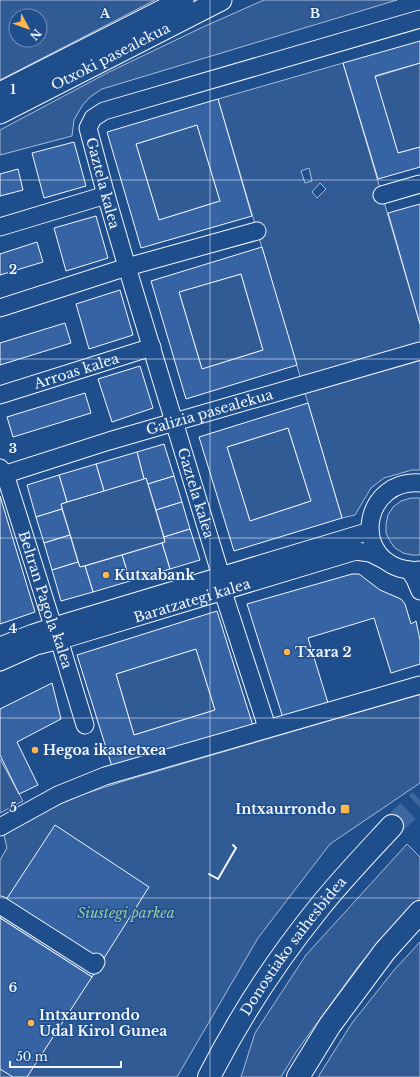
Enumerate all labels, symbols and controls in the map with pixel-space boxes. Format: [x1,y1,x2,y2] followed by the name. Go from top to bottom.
[99,5,111,22] text: A
[310,5,320,22] text: B
[8,8,48,48] north arrow
[48,19,173,94] street label: Otxoki pasealekua
[26,26,44,44] text: N
[10,81,16,98] text: 1
[82,135,124,231] street label: Gaztela kalea
[9,261,17,278] text: 2
[31,349,121,393] street label: Arroas kalea
[144,385,275,439] street label: Galizia pasealekua
[9,440,17,457] text: 3
[174,445,218,541] street label: Gaztela kalea
[14,528,76,671] street label: Beltran Pagola kalea
[114,566,195,584] place label: Kutxabank
[101,570,111,580] marker: Kutxabank
[132,574,253,627] street label: Baratzategi kalea
[9,620,18,637] text: 4
[295,643,352,661] place label: Txara 2
[282,647,292,657] marker: Txara 2
[43,741,166,759] place label: Hegoa ikastetxea
[30,745,40,755] marker: Hegoa ikastetxea
[9,799,17,816] text: 5
[235,800,336,818] place label: Intxaurrondo
[339,803,351,815] marker: Intxaurrondo
[236,873,350,1019] street label: Donostiako saihesbidea
[77,904,175,922] park label: Siustegi parkea
[9,979,18,996] text: 6
[39,1006,167,1040] place label: Intxaurrondo Udal Kirol Gunea
[26,1018,36,1028] marker: Intxaurrondo Udal Kirol Gunea
[10,1043,121,1069] scale bar
[16,1049,48,1064] text: 50 m

